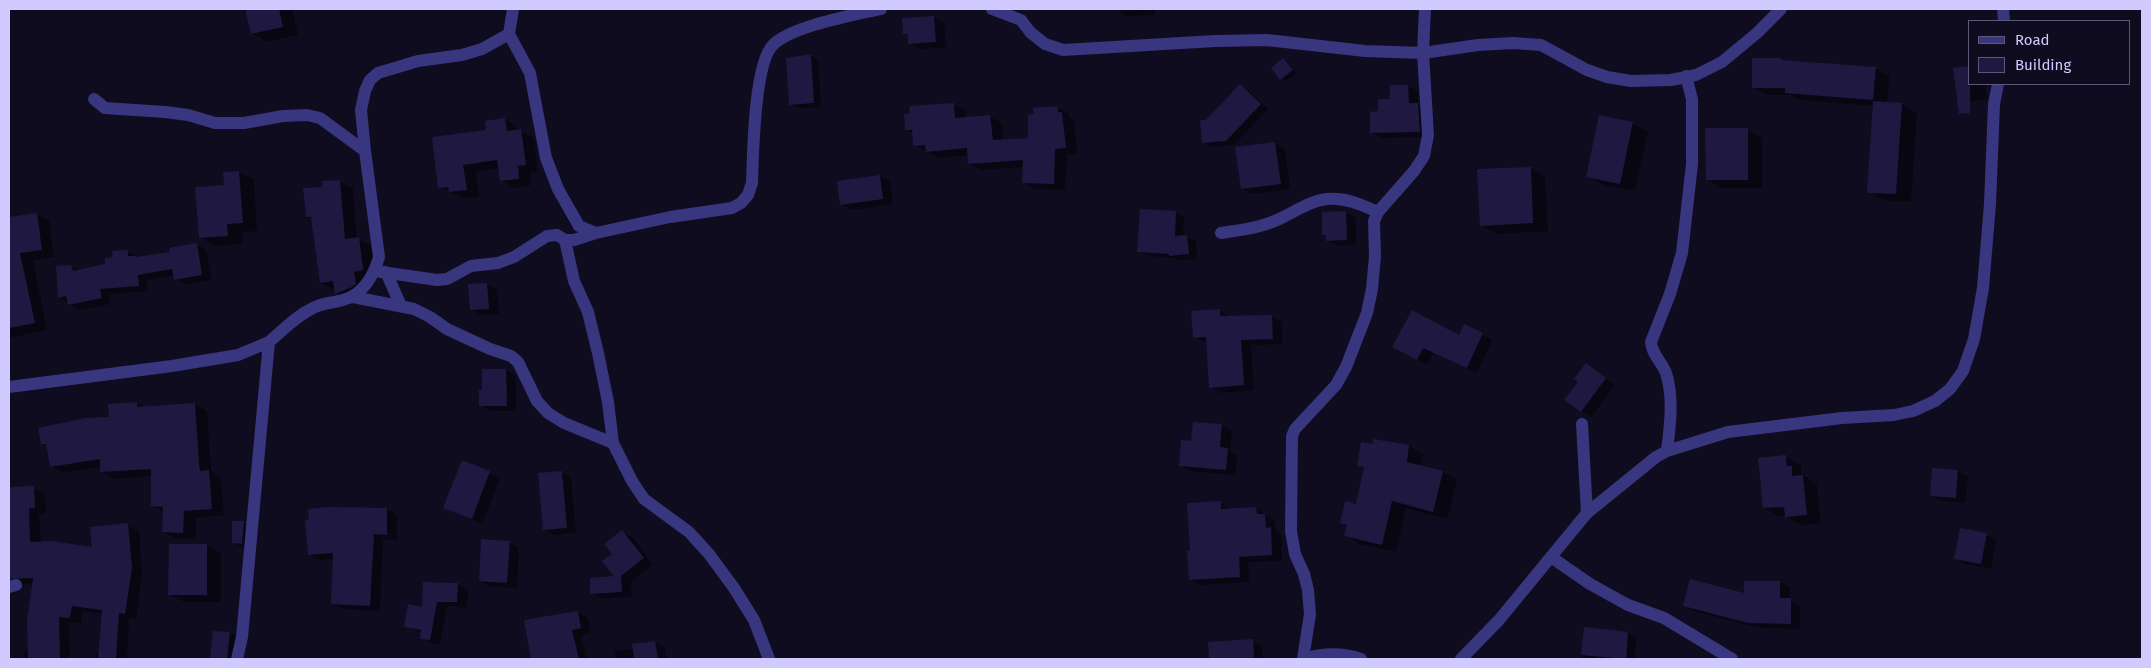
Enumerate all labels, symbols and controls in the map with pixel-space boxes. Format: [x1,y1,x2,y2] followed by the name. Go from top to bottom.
[1968,20,2131,85] legend
[2015,31,2050,49] text: Road
[2015,56,2071,74] text: Building

